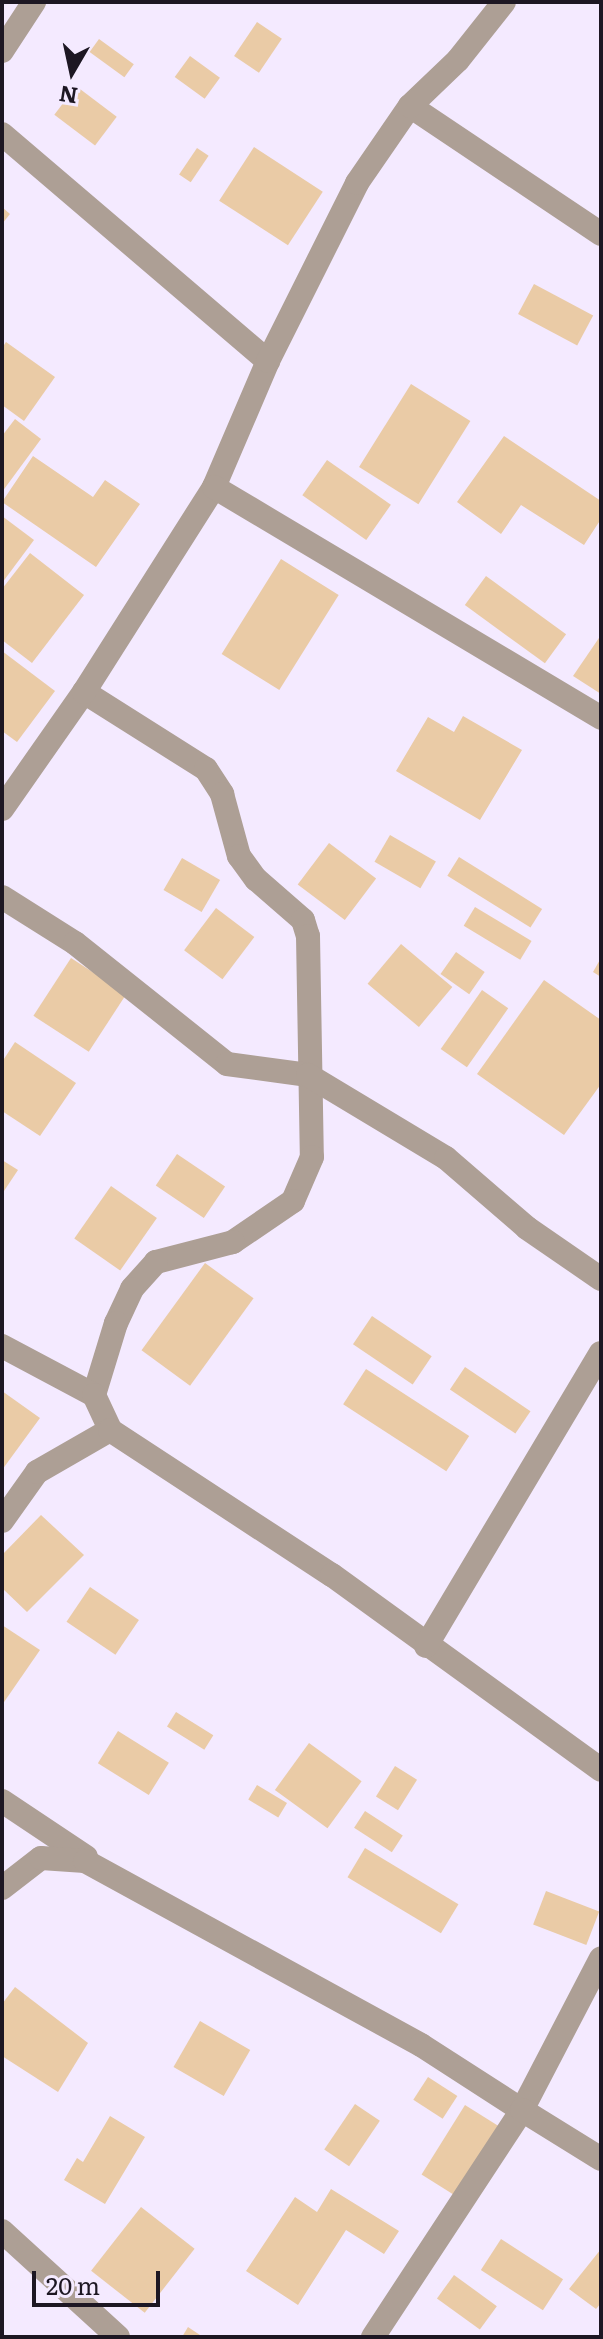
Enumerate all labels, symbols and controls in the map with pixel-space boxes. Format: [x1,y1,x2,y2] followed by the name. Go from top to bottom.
[32,32,112,112] north arrow
[56,78,80,114] text: N
[36,2255,164,2305] scale bar
[46,2267,100,2302] text: 20 m

